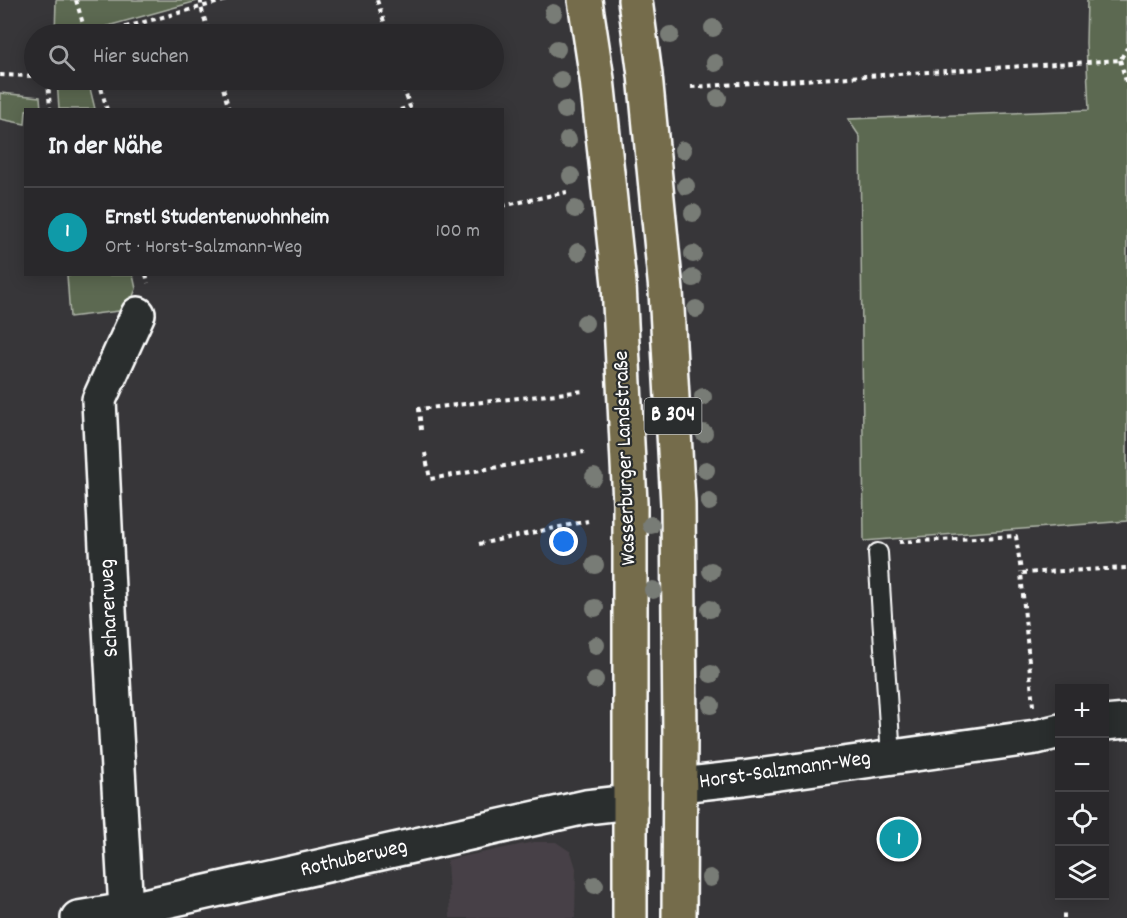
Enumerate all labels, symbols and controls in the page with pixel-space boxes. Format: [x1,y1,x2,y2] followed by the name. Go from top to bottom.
[24,24,504,90] search box
[45,41,78,74] icon: search
[93,42,189,73] text: Hier suchen
[48,129,162,166] text: In der Nähe
[105,203,330,234] text: Ernstl Studentenwohnheim
[65,218,70,246] text: 1
[436,218,480,246] text: 100 m
[105,234,302,262] text: Ort · Horst-Salzmann-Weg
[607,350,645,566] street label: Wasserburger Landstraße
[644,398,702,434] road number: B 304
[549,527,578,556] your location
[92,558,128,658] street label: Scharerweg
[1055,684,1109,900] map controls
[1055,684,1109,738] button: +
[1055,738,1109,792] button: −
[697,744,873,798] street label: Horst-Salzmann-Weg
[1055,792,1109,846] button: locate
[880,816,918,862] pin: 1
[297,832,411,886] street label: Rothuberweg
[1055,846,1109,900] button: layers

